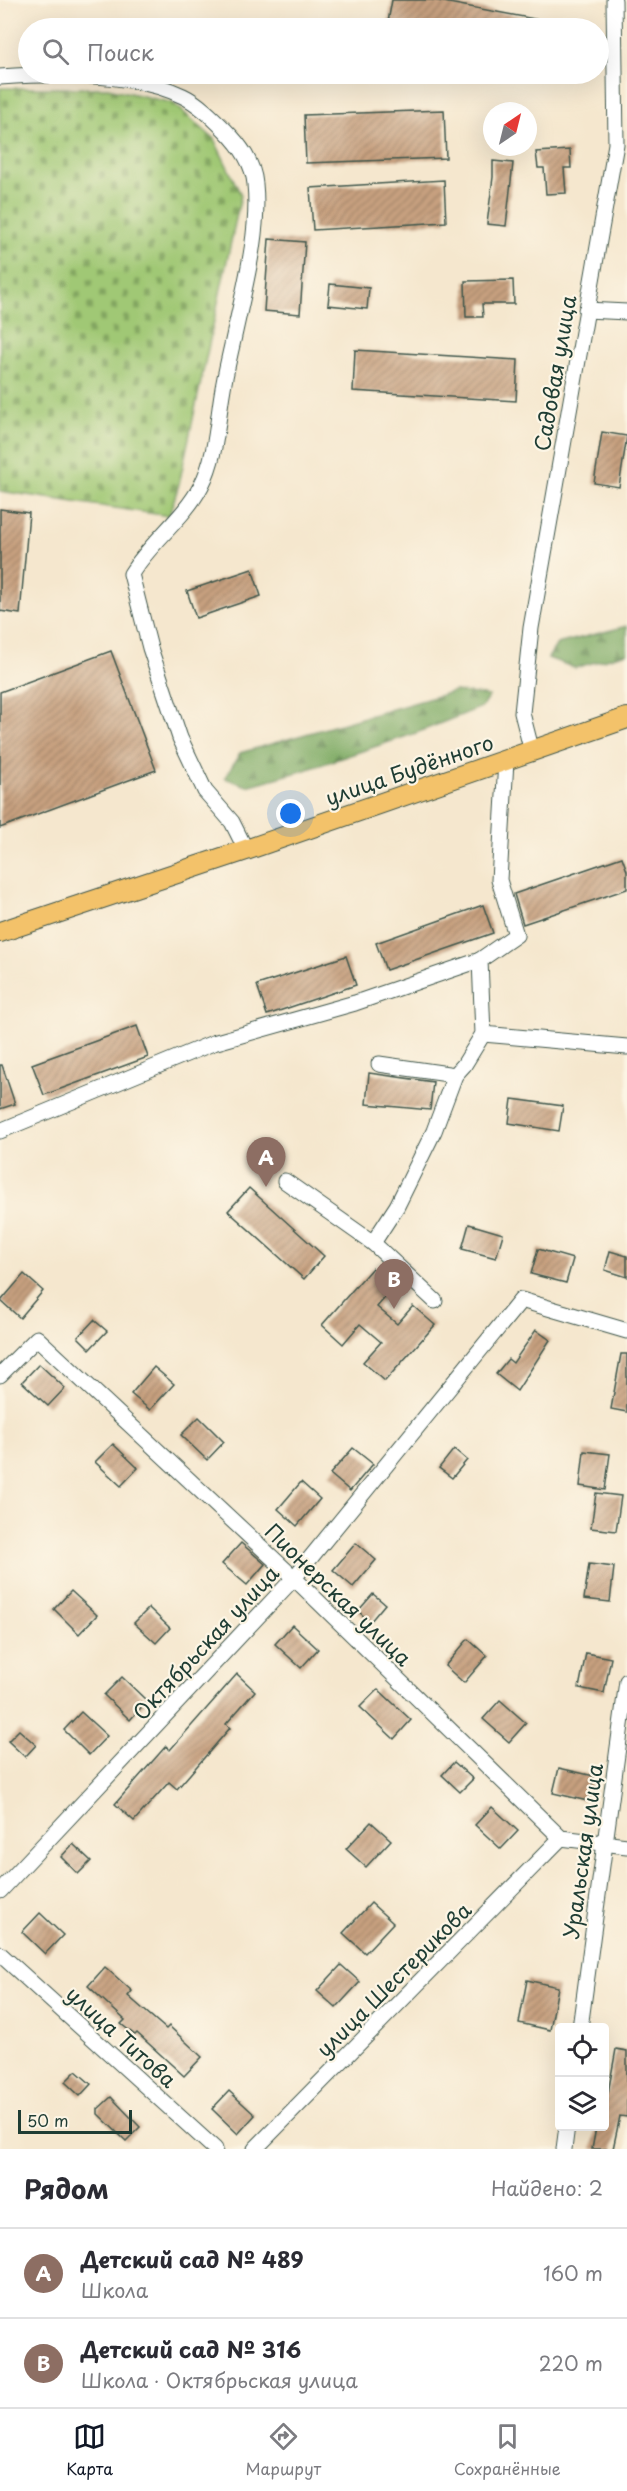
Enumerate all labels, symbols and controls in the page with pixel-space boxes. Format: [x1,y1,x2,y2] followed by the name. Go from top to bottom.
[18,18,609,84] search box
[39,35,72,68] icon: search
[87,35,154,68] text: Поиск
[483,102,537,156] north arrow
[525,292,584,454] street label: Садовая улица
[321,725,497,813] street label: улица Будённого
[276,799,305,828] your location
[246,1138,286,1187] pin: A
[374,1260,414,1309] pin: B
[258,1515,420,1673] street label: Пионерская улица
[124,1557,286,1727] street label: Октябрьская улица
[554,1760,610,1941] street label: Уральская улица
[308,1894,478,2064] street label: улица Шестерикова
[60,1978,184,2094] street label: улица Титова
[555,2023,609,2131] map controls
[555,2023,609,2077] button: locate
[555,2077,609,2131] button: layers
[18,2107,132,2134] scale bar
[27,2108,68,2132] text: 50 m
[24,2169,109,2208] text: Рядом
[491,2173,603,2203] text: Найдено: 2
[81,2242,304,2275] text: Детский сад № 489
[36,2258,51,2288] text: A
[543,2258,603,2288] text: 160 m
[81,2275,148,2305] text: Школа
[81,2332,301,2365] text: Детский сад № 316
[37,2348,50,2378] text: B
[539,2348,603,2378] text: 220 m
[81,2365,358,2395] text: Школа · Октябрьская улица
[66,2420,113,2480] tab: Карта
[246,2420,321,2480] tab: Маршрут
[454,2420,561,2480] tab: Сохранённые

